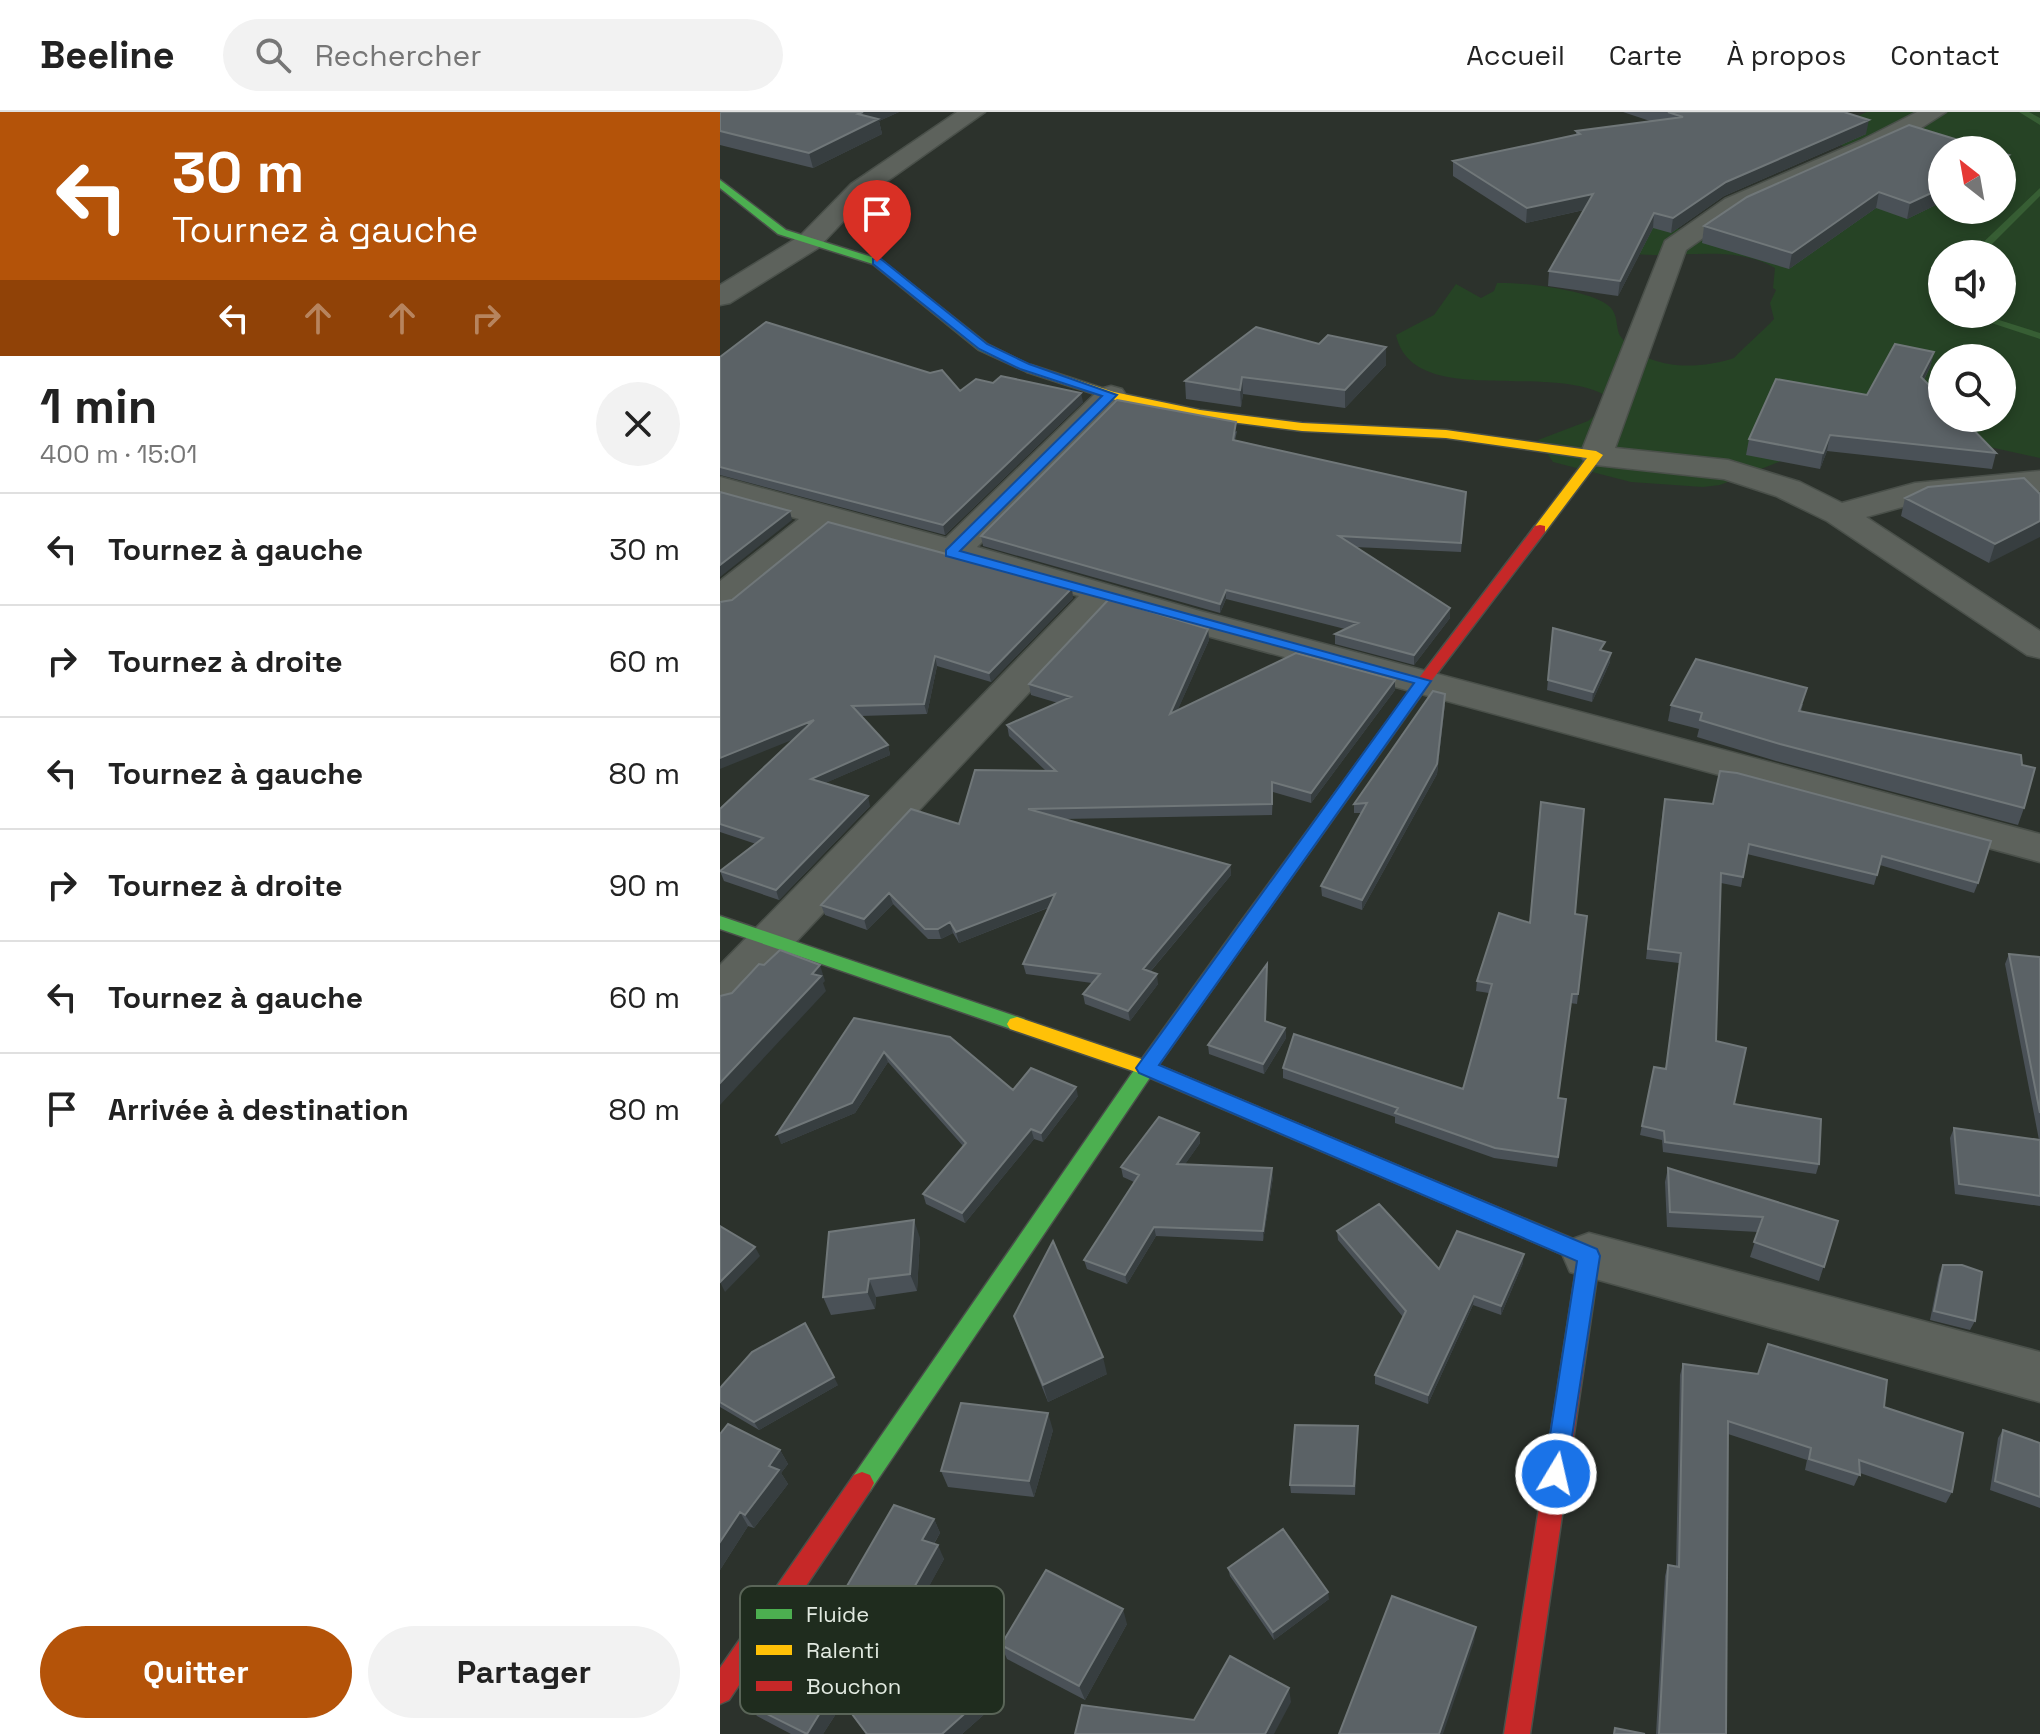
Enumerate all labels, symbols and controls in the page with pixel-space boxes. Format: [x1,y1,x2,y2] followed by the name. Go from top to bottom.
[223,19,783,91] search box
[40,31,175,79] text: Beeline
[251,33,295,77] icon: search
[315,36,482,75] text: Rechercher
[1466,37,1565,73] text: Accueil
[1609,37,1682,73] text: Carte
[1726,37,1846,73] text: À propos
[1890,37,2000,73] text: Contact
[1928,136,2016,224] north arrow
[1928,136,2016,432] map controls
[172,137,304,208] text: 30 m
[40,144,144,248] icon: left
[843,180,911,262] pin
[855,192,899,236] icon: arrive
[172,207,478,253] text: Tournez à gauche
[1928,240,2016,328] button: sound
[212,296,256,340] icon: left
[296,296,340,340] icon: ahead
[380,296,424,340] icon: ahead
[464,296,508,340] icon: right
[1928,344,2016,432] button: search
[40,376,157,437] text: 1 min
[596,382,680,466] button: close
[40,437,197,471] text: 400 m · 15:01
[40,527,84,571] icon: left
[108,530,363,569] text: Tournez à gauche
[609,530,680,569] text: 30 m
[40,639,84,683] icon: right
[108,642,342,681] text: Tournez à droite
[609,642,680,681] text: 60 m
[40,751,84,795] icon: left
[108,754,363,793] text: Tournez à gauche
[609,754,680,793] text: 80 m
[40,863,84,907] icon: right
[108,866,342,905] text: Tournez à droite
[609,866,680,905] text: 90 m
[40,975,84,1019] icon: left
[108,978,363,1017] text: Tournez à gauche
[609,978,680,1017] text: 60 m
[40,1087,84,1131] icon: arrive
[108,1090,409,1129] text: Arrivée à destination
[609,1090,680,1129] text: 80 m
[1514,1432,1598,1516] position arrow
[740,1586,1004,1714] legend
[806,1600,869,1628] text: Fluide
[40,1626,352,1718] button: Quitter
[368,1626,680,1718] button: Partager
[806,1636,880,1664] text: Ralenti
[806,1672,901,1700] text: Bouchon

